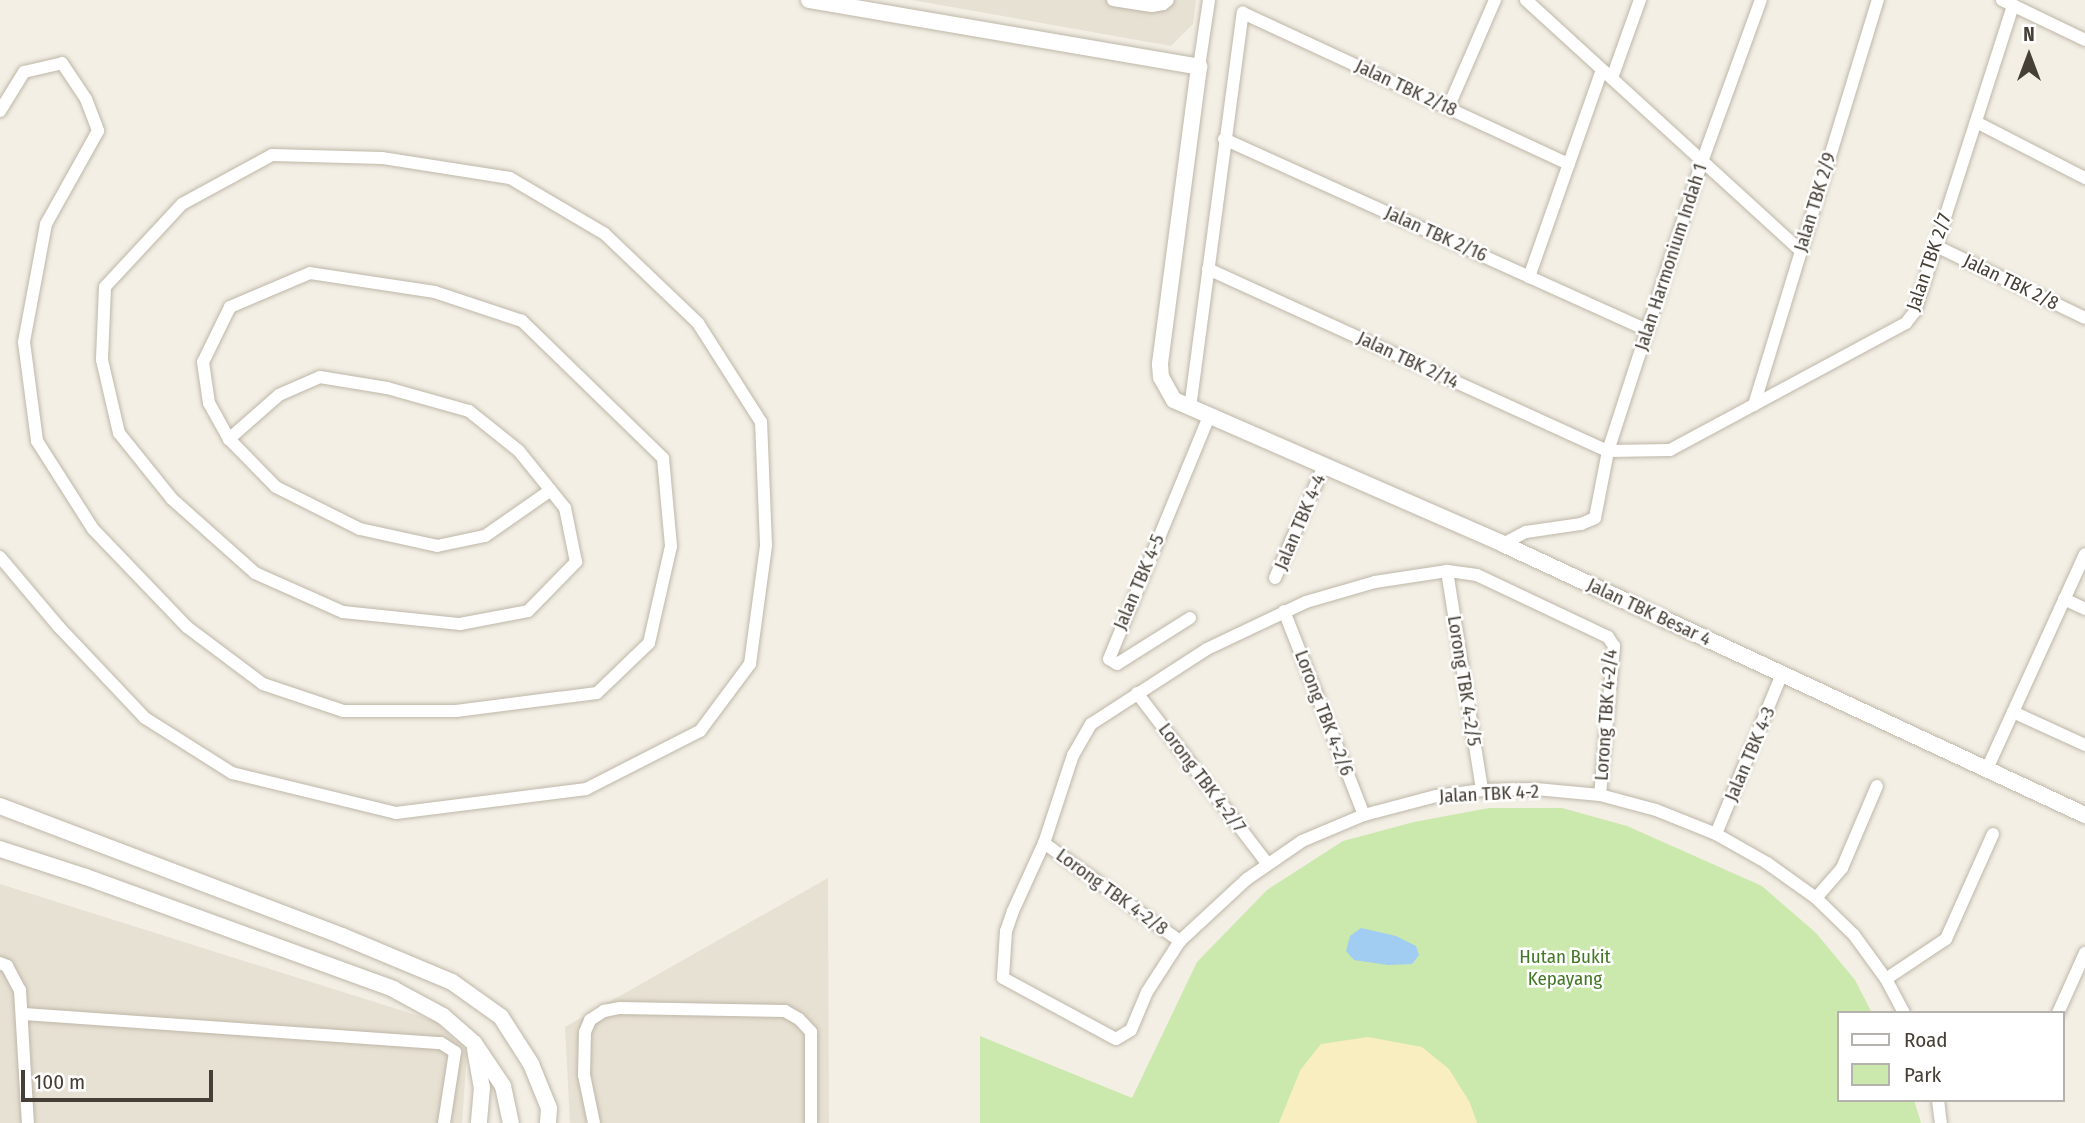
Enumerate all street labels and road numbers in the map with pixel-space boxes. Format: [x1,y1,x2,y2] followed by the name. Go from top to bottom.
[1351,54,1461,122] street label: Jalan TBK 2/18
[1789,150,1841,254] street label: Jalan TBK 2/9
[1630,161,1712,353] street label: Jalan Harmonium Indah 1
[1381,201,1491,267] street label: Jalan TBK 2/16
[1902,210,1956,314] street label: Jalan TBK 2/7
[1960,249,2062,315] street label: Jalan TBK 2/8
[1354,327,1462,393] street label: Jalan TBK 2/14
[1270,471,1330,573] street label: Jalan TBK 4-4
[1109,531,1169,633] street label: Jalan TBK 4-5
[1583,573,1715,651] street label: Jalan TBK Besar 4
[1442,614,1486,748] street label: Lorong TBK 4-2/5
[1290,647,1358,779] street label: Lorong TBK 4-2/6
[1590,648,1622,782] street label: Lorong TBK 4-2/4
[1720,703,1780,805] street label: Jalan TBK 4-3
[1153,719,1251,837] street label: Lorong TBK 4-2/7
[1438,780,1540,808] street label: Jalan TBK 4-2
[1052,844,1172,940] street label: Lorong TBK 4-2/8

